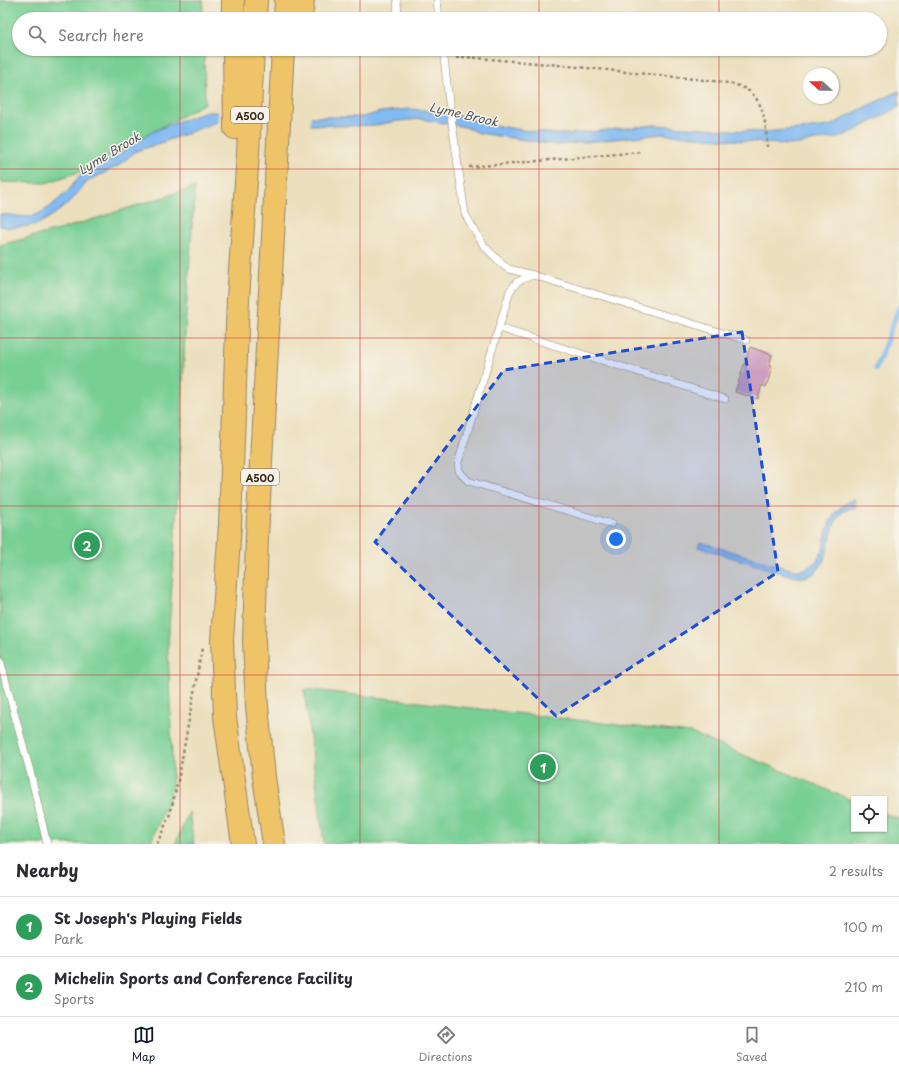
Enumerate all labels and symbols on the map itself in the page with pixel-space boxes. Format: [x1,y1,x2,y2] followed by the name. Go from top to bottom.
[803,68,839,104] north arrow
[428,97,501,131] water label: Lyme Brook
[231,107,269,123] road number: A500
[74,127,145,179] water label: Lyme Brook
[241,469,279,485] road number: A500
[606,529,626,549] your location
[74,530,100,560] pin: 2
[530,752,556,782] pin: 1

